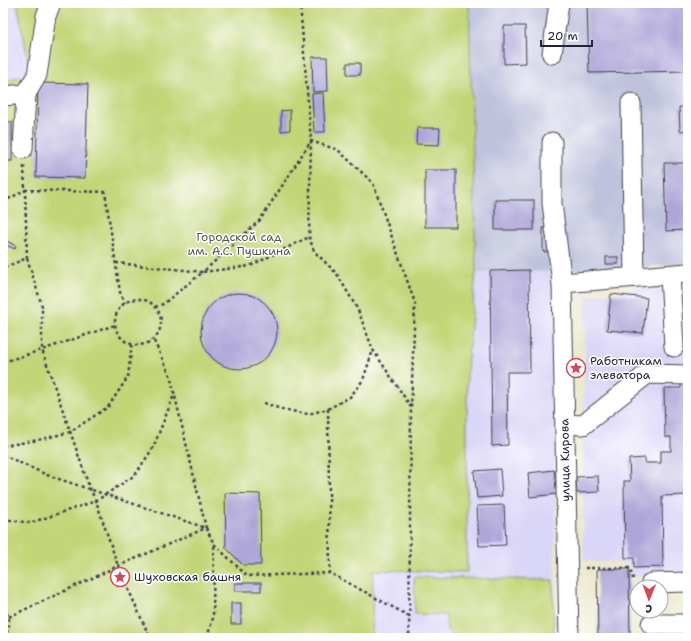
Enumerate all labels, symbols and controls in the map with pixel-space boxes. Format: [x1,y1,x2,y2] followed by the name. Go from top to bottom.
[541,22,592,48] scale bar
[547,28,578,44] text: 20 m
[187,229,291,259] park label: Городской сад им. А.С. Пушкина
[590,353,662,383] place label: Работникам элеватора
[565,357,587,379] place icon: Работникам элеватора
[556,418,574,502] street label: улица Кирова
[109,566,131,588] place icon: Шуховская башня
[134,569,241,585] place label: Шуховская башня
[629,579,669,619] north arrow
[645,601,652,616] text: С

